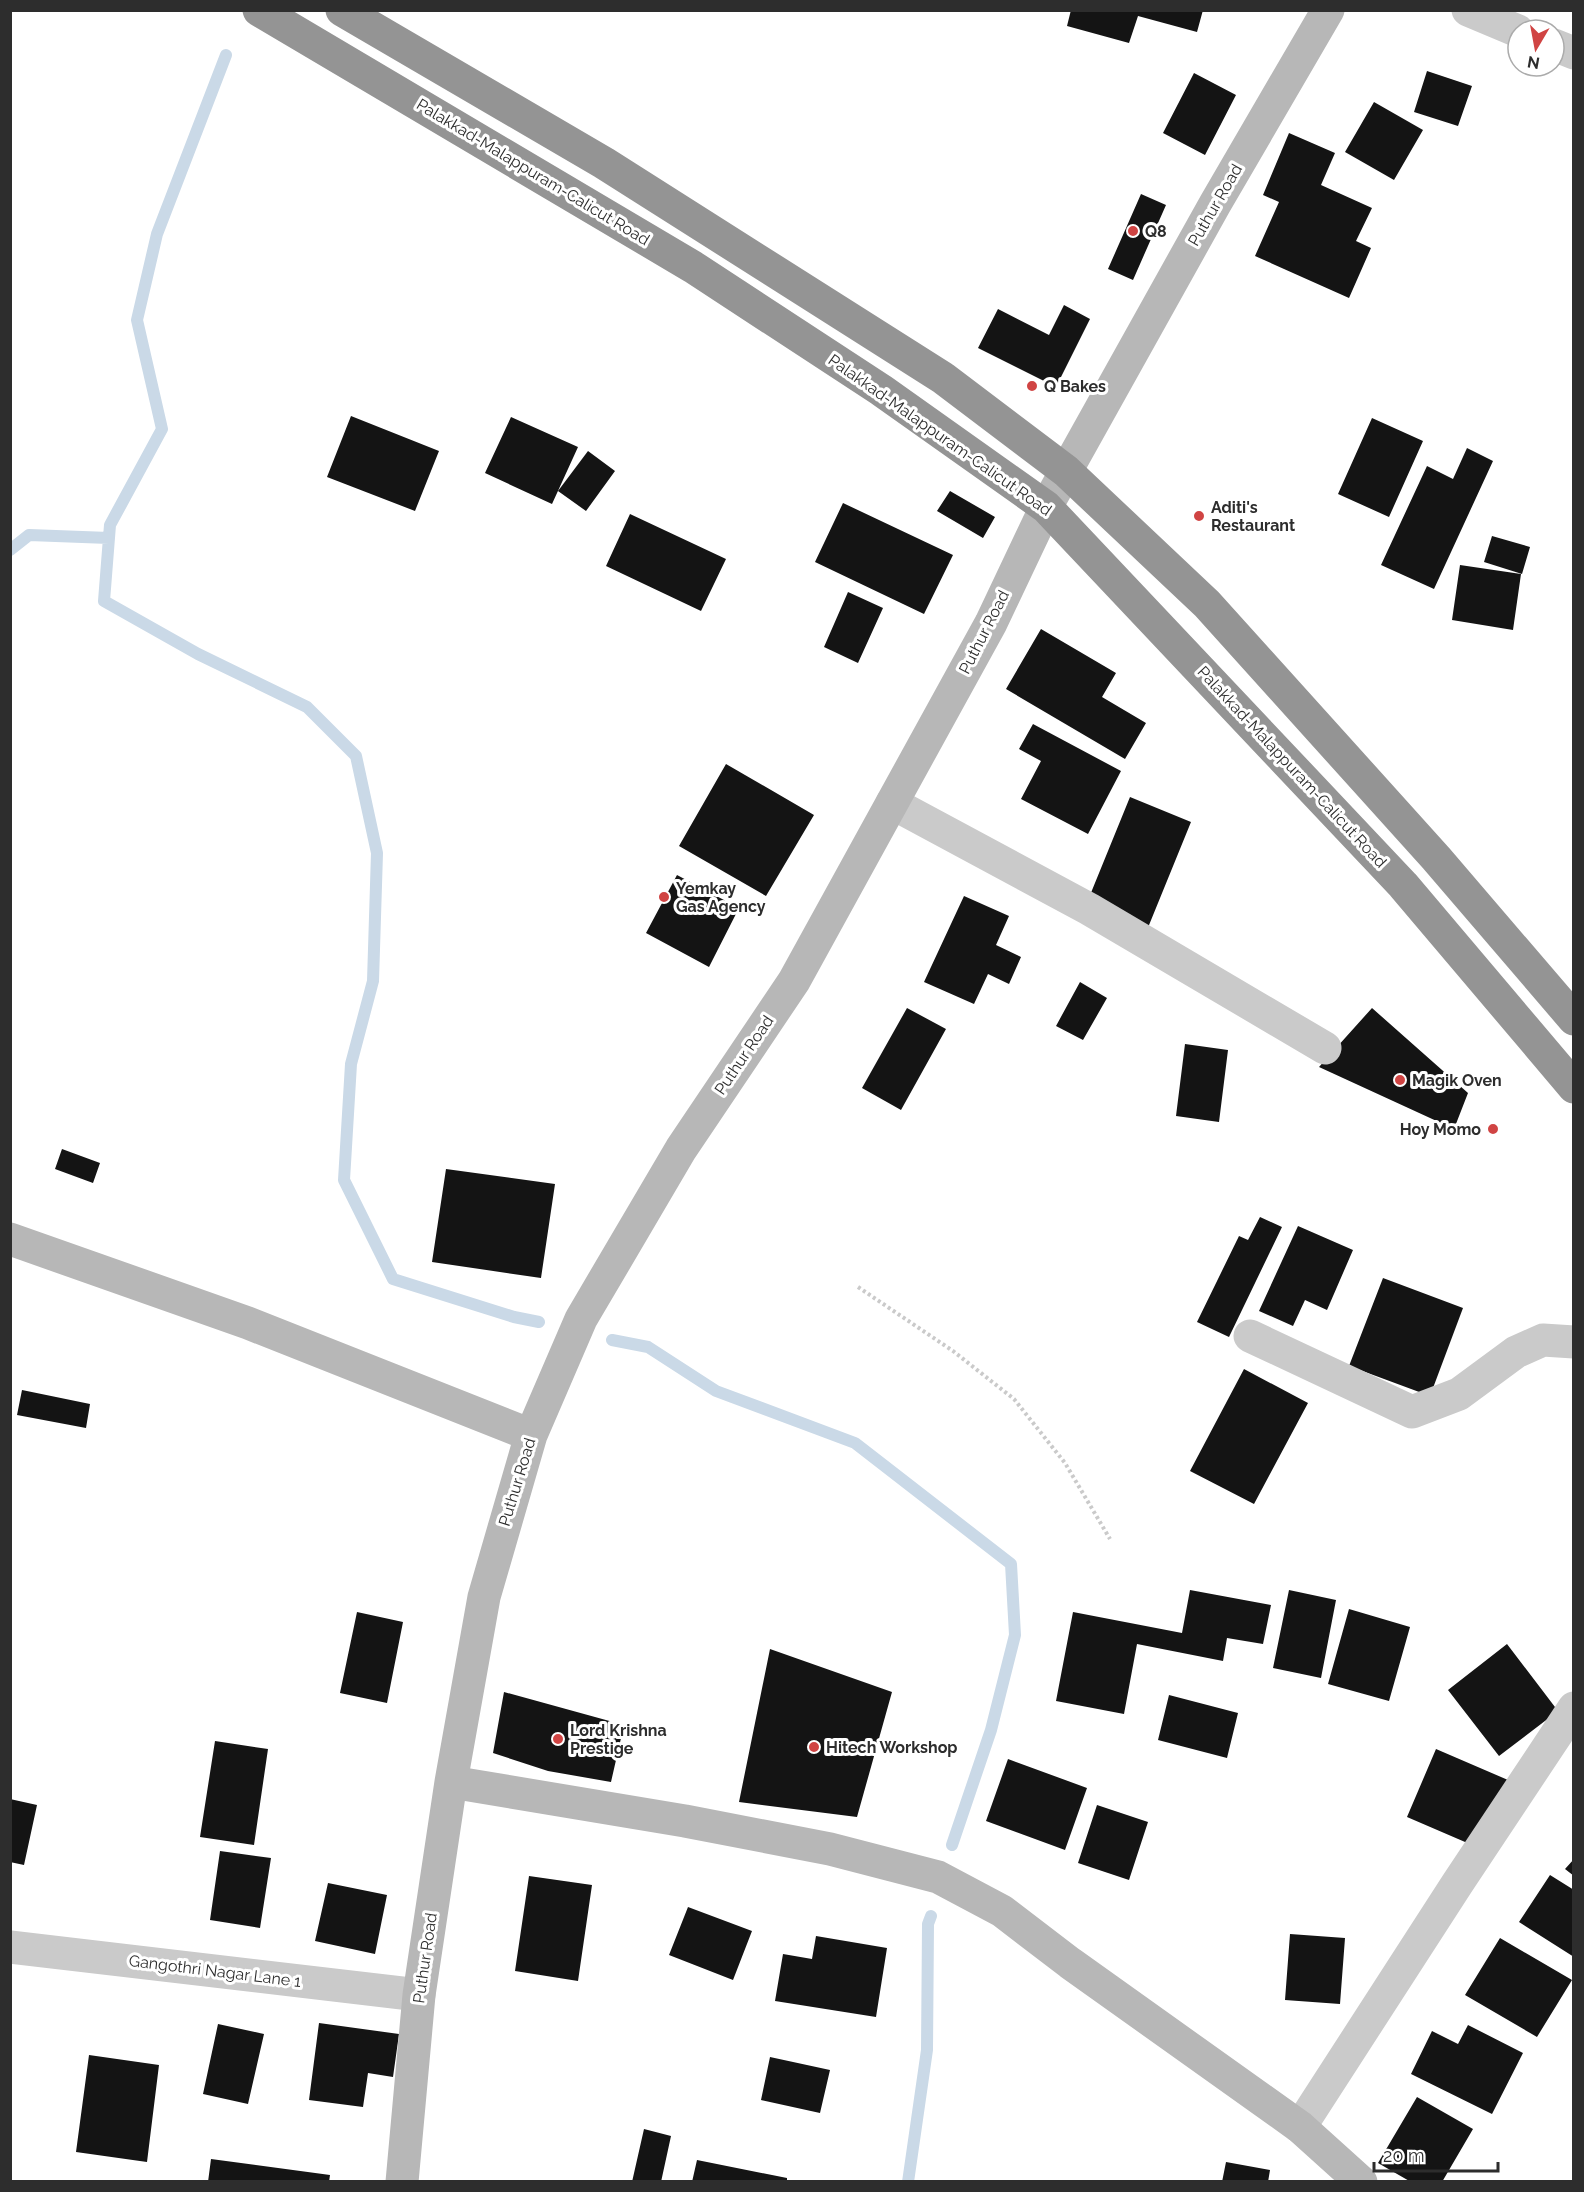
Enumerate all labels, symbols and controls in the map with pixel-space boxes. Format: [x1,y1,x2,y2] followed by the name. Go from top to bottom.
[1506,18,1566,78] north arrow
[1526,52,1541,73] text: N
[413,95,653,249] street label: Palakkad-Malappuram-Calicut Road
[1184,161,1246,249] street label: Puthur Road
[1145,222,1167,241] place label: Q8
[1126,224,1140,238] marker: Q8
[825,350,1055,520] street label: Palakkad-Malappuram-Calicut Road
[1044,377,1106,396] place label: Q Bakes
[1025,379,1039,393] marker: Q Bakes
[1211,498,1295,535] place label: Aditi's Restaurant
[1192,509,1206,523] marker: Aditi's Restaurant
[955,587,1013,677] street label: Puthur Road
[1194,662,1391,872] street label: Palakkad-Malappuram-Calicut Road
[676,879,766,916] place label: Yemkay Gas Agency
[657,890,671,904] marker: Yemkay Gas Agency
[711,1012,777,1098] street label: Puthur Road
[1412,1071,1502,1090] place label: Magik Oven
[1393,1073,1407,1087] marker: Magik Oven
[1400,1120,1481,1139] place label: Hoy Momo
[1486,1122,1500,1136] marker: Hoy Momo
[495,1436,539,1528] street label: Puthur Road
[570,1721,667,1758] place label: Lord Krishna Prestige
[551,1732,565,1746] marker: Lord Krishna Prestige
[826,1738,958,1757] place label: Hitech Workshop
[807,1740,821,1754] marker: Hitech Workshop
[409,1911,441,2005] street label: Puthur Road
[128,1951,302,1991] street label: Gangothri Nagar Lane 1
[1374,2135,1498,2173] scale bar
[1383,2145,1425,2166] text: 20 m

